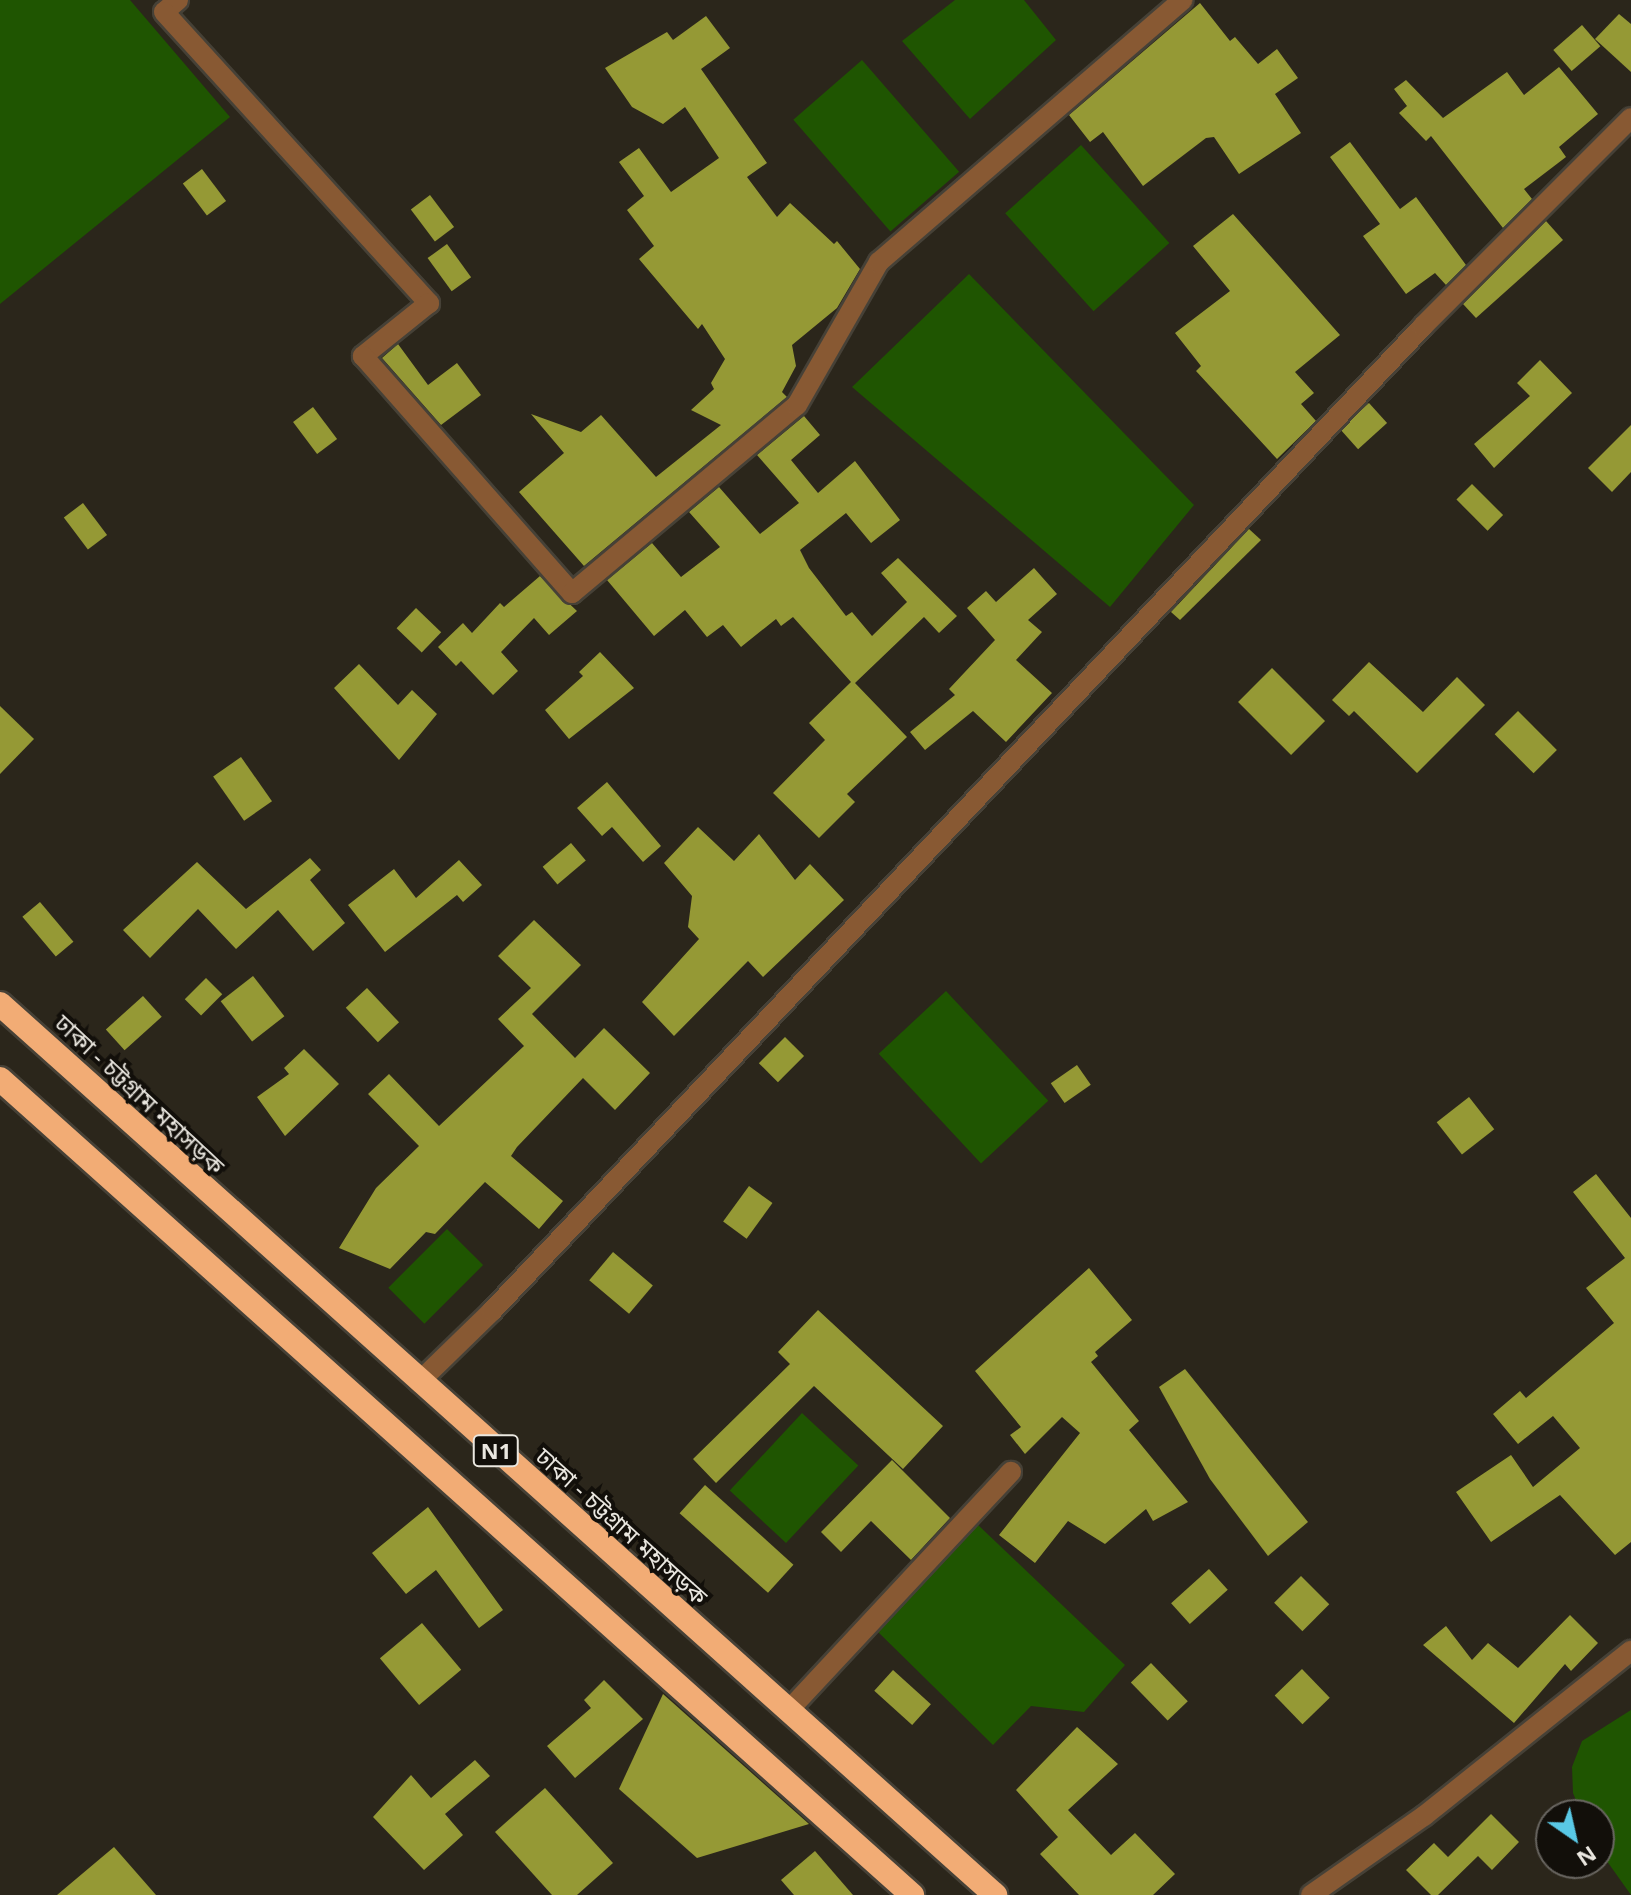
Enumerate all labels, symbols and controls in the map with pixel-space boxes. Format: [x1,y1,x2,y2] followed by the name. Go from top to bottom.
[49,1008,231,1180] street label: ঢাকা - চট্টগ্রাম মহাসড়ক
[472,1433,520,1469] road number: N1
[530,1441,714,1611] street label: ঢাকা - চট্টগ্রাম মহাসড়ক
[1535,1799,1615,1879] north arrow
[1572,1840,1603,1875] text: N

